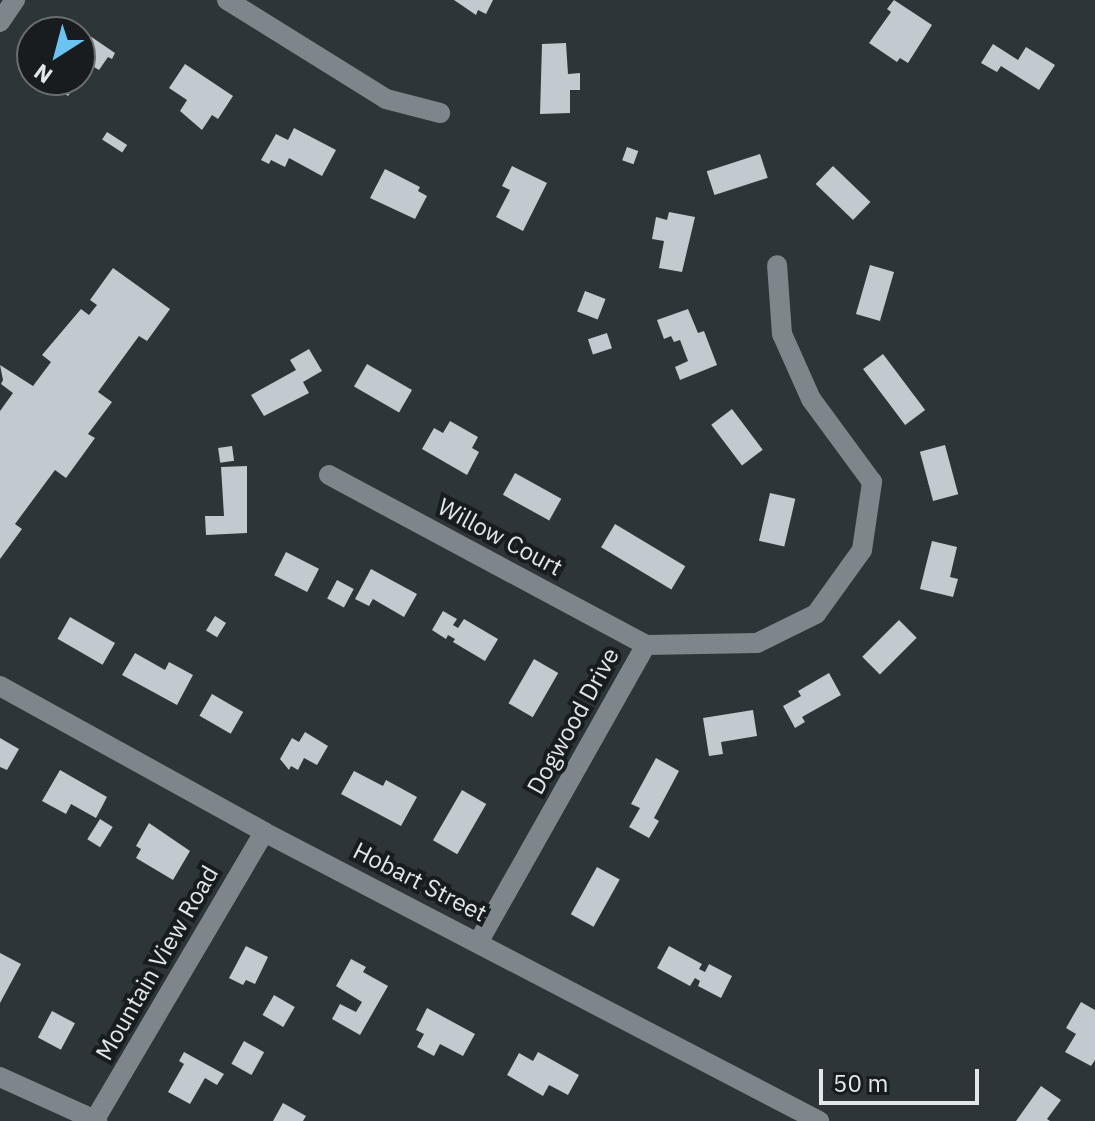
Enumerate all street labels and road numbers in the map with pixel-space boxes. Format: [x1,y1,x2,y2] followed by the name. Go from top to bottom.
[433,492,567,582] street label: Willow Court
[521,643,625,799] street label: Dogwood Drive
[348,836,492,928] street label: Hobart Street
[90,861,224,1065] street label: Mountain View Road

